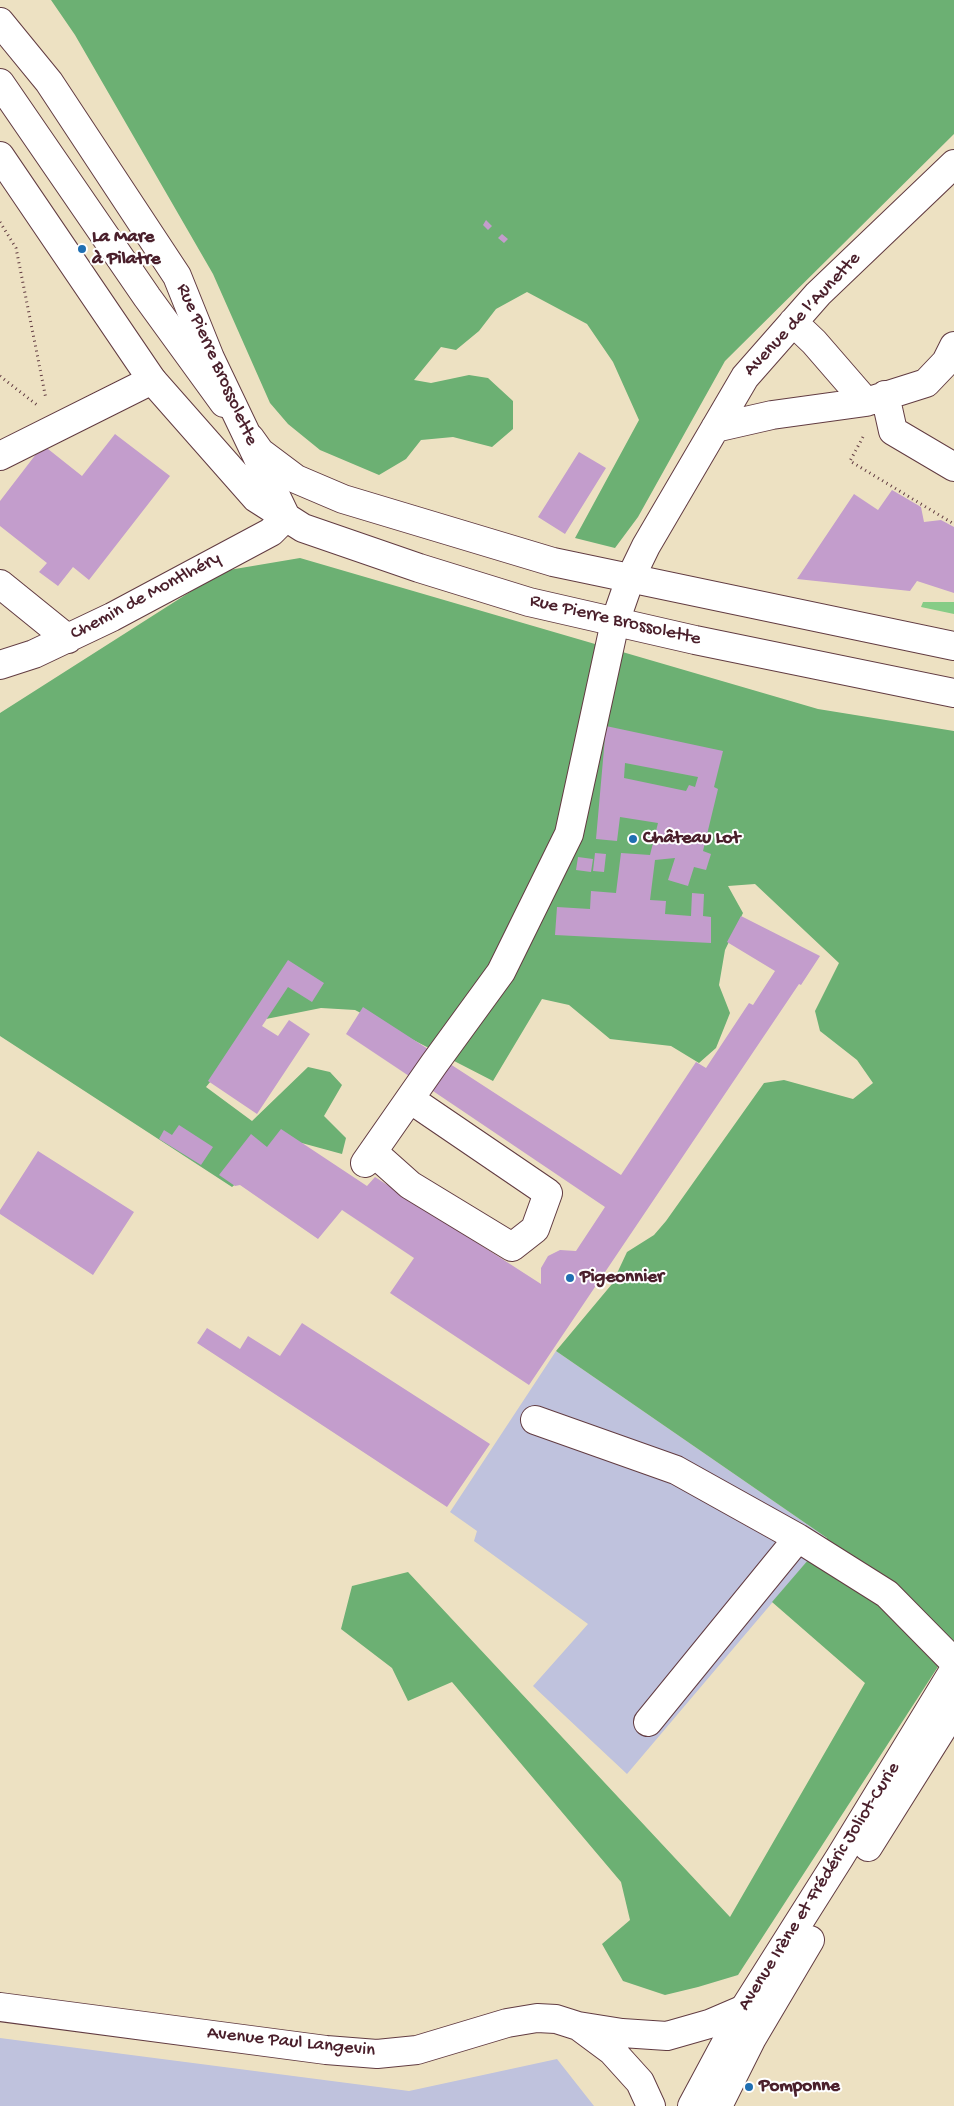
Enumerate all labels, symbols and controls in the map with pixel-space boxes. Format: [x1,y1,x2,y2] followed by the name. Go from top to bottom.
[92,227,161,271] place label: La Mare à Pilatre
[76,243,88,255] marker: La Mare à Pilatre
[740,248,866,382] street label: Avenue de l’Aunette
[170,281,262,449] street label: Rue Pierre Brossolette
[67,548,225,646] street label: Chemin de Montlhéry
[527,590,703,652] street label: Rue Pierre Brossolette
[643,828,740,850] place label: Château Lot
[627,833,639,845] marker: Château Lot
[580,1267,664,1289] place label: Pigeonnier
[564,1272,576,1284] marker: Pigeonnier
[734,1758,906,2016] street label: Avenue Irène et Frédéric Joliot-Curie
[206,2023,376,2063] street label: Avenue Paul Langevin
[759,2076,840,2098] place label: Pomponne
[743,2081,755,2093] marker: Pomponne

